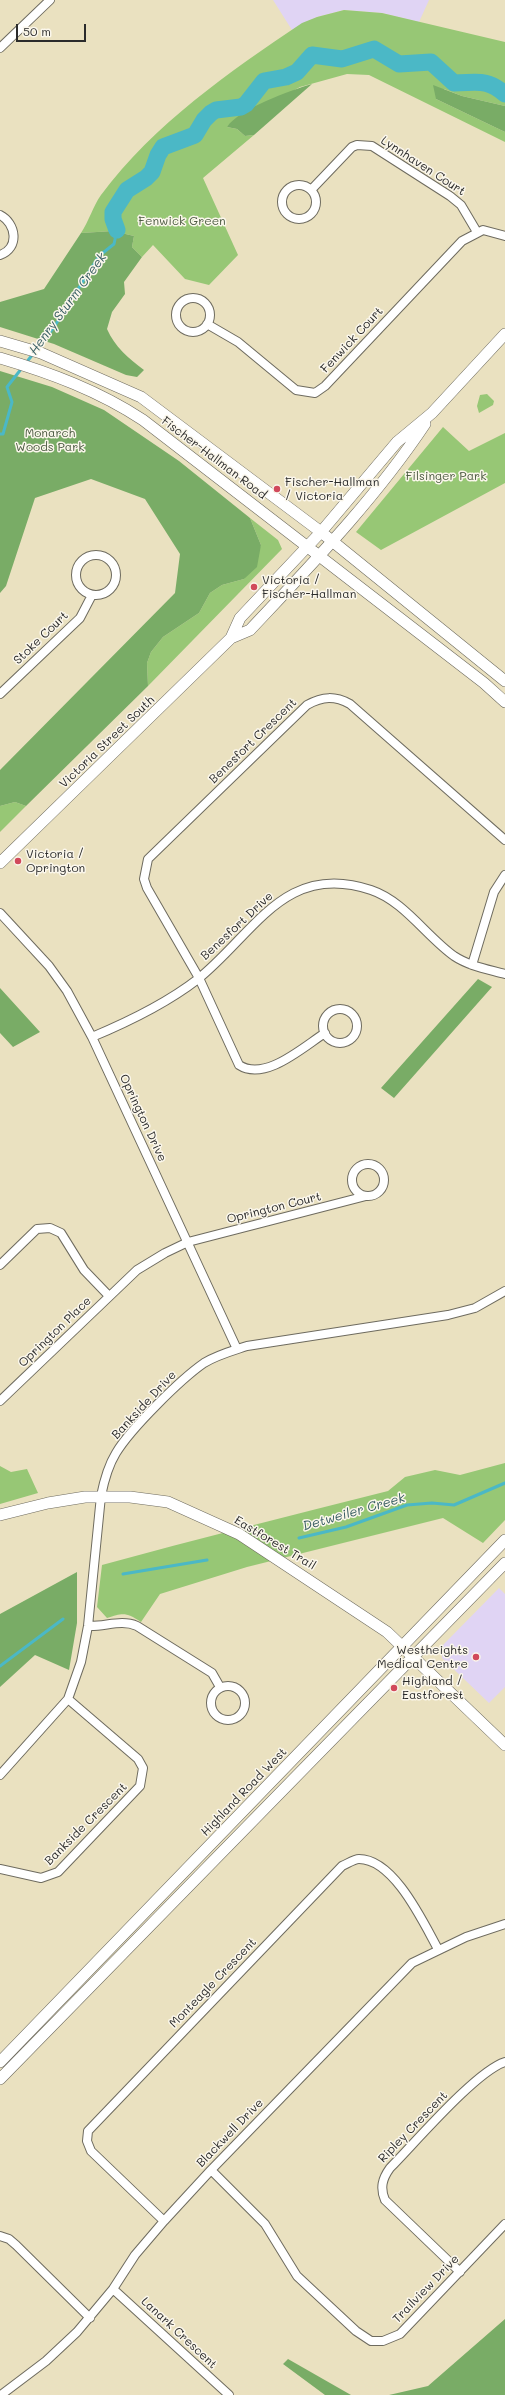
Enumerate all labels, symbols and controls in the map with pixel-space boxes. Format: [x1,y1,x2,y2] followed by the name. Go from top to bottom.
[18,16,88,42] scale bar
[23,23,51,39] text: 50 m
[378,133,468,199] street label: Lynnhaven Court
[138,214,226,228] park label: Fenwick Green
[26,250,110,358] water label: Henry Sturm Creek
[318,304,386,376] street label: Fenwick Court
[159,414,269,502] street label: Fischer-Hallman Road
[15,426,85,454] park label: Monarch Woods Park
[406,469,486,483] park label: Filsinger Park
[285,475,379,503] place label: Fischer-Hallman / Victoria
[272,484,282,494] marker: Fischer-Hallman / Victoria
[262,573,356,601] place label: Victoria / Fischer-Hallman
[249,582,259,592] marker: Victoria / Fischer-Hallman
[11,608,71,668] street label: Stoke Court
[57,693,157,791] street label: Victoria Street South
[206,696,300,786] street label: Benesfort Crescent
[26,847,85,875] place label: Victoria / Oprington
[13,856,23,866] marker: Victoria / Oprington
[198,889,276,963] street label: Benesfort Drive
[116,1072,170,1164] street label: Oprington Drive
[225,1189,323,1227] street label: Oprington Court
[16,1294,94,1370] street label: Oprington Place
[109,1368,179,1442] street label: Bankside Drive
[301,1490,407,1534] water label: Detweiler Creek
[232,1513,318,1573] street label: Eastforest Trail
[377,1643,468,1671] place label: Westheights Medical Centre
[471,1652,481,1662] marker: Westheights Medical Centre
[402,1674,464,1702] place label: Highland / Eastforest
[389,1683,399,1693] marker: Highland / Eastforest
[198,1745,290,1839] street label: Highland Road West
[42,1780,130,1868] street label: Bankside Crescent
[166,1935,260,2031] street label: Monteagle Crescent
[375,2088,451,2166] street label: Ripley Crescent
[194,2096,266,2170] street label: Blackwell Drive
[390,2252,462,2326] street label: Trailview Drive
[138,2294,220,2372] street label: Lanark Crescent

